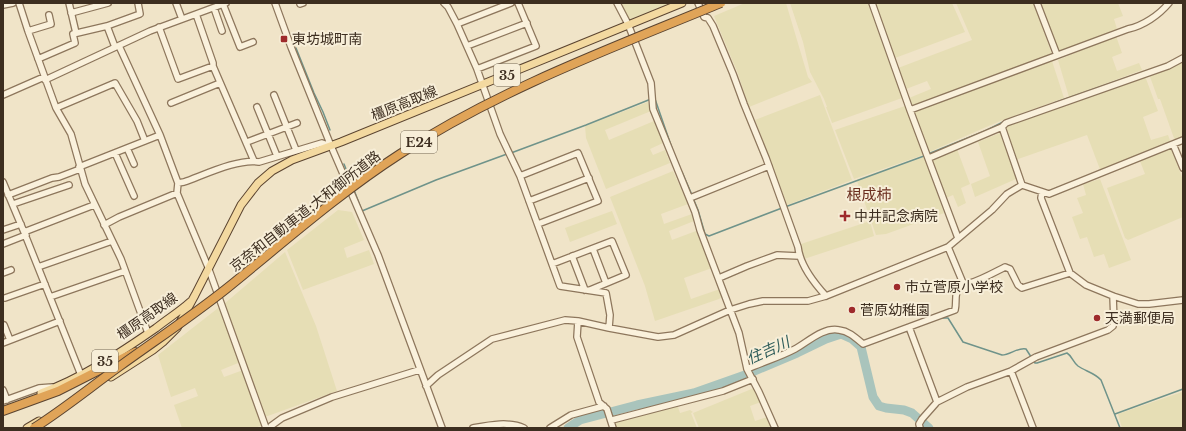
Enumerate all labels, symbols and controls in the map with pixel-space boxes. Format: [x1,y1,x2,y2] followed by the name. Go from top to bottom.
[292,30,362,48] place label: 東坊城町南
[279,34,289,44] marker: 東坊城町南
[494,64,520,86] road number: 35
[368,82,440,124] street label: 橿原高取線
[401,131,437,153] road number: E24
[226,147,384,275] street label: 京奈和自動車道;大和御所道路
[846,185,892,204] district label: 根成柿
[854,207,938,225] place label: 中井記念病院
[839,210,851,222] marker: 中井記念病院
[905,278,1003,296] place label: 市立菅原小学校
[892,282,902,292] marker: 市立菅原小学校
[113,289,181,343] street label: 橿原高取線
[860,301,930,319] place label: 菅原幼稚園
[847,305,857,315] marker: 菅原幼稚園
[1105,309,1175,327] place label: 天満郵便局
[1092,313,1102,323] marker: 天満郵便局
[744,331,794,368] water label: 住吉川
[92,350,118,372] road number: 35

